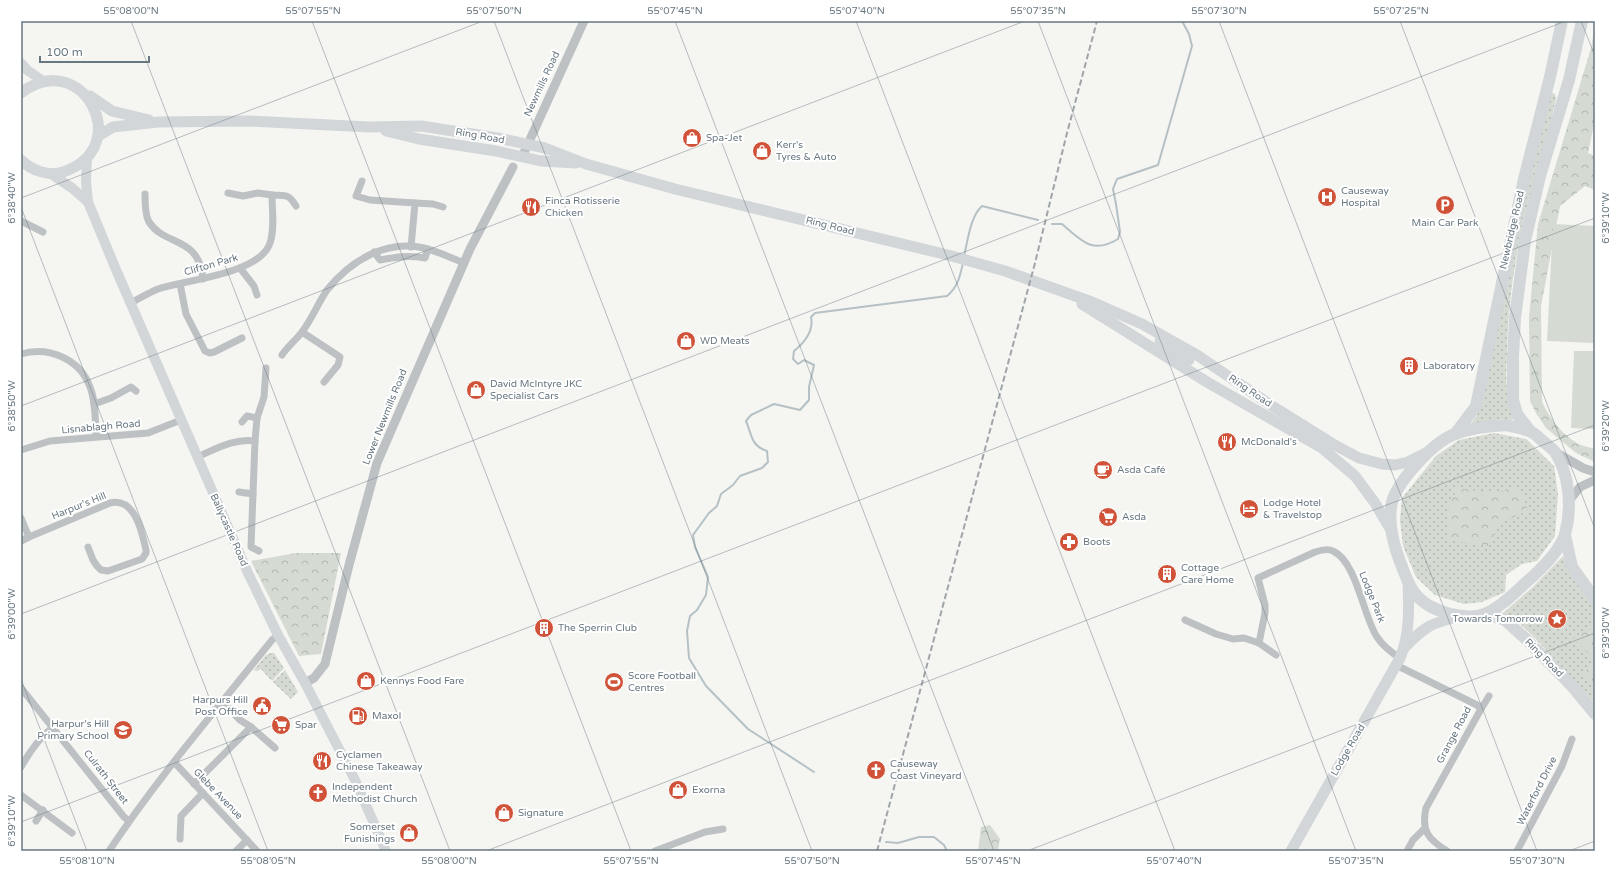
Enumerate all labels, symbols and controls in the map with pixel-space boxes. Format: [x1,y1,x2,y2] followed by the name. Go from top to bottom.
[103,5,159,17] text: 55°08'00"N
[285,5,341,17] text: 55°07'55"N
[466,5,522,17] text: 55°07'50"N
[647,5,703,17] text: 55°07'45"N
[829,5,885,17] text: 55°07'40"N
[1010,5,1066,17] text: 55°07'35"N
[1191,5,1247,17] text: 55°07'30"N
[1373,5,1429,17] text: 55°07'25"N
[40,38,149,64] scale bar
[46,45,83,59] text: 100 m
[522,49,562,119] street label: Newmills Road
[454,126,506,146] street label: Ring Road
[681,127,703,149] shop icon: Spa-Jet
[706,132,742,144] place label: Spa-Jet
[776,139,837,163] place label: Kerr's Tyres & Auto
[751,140,773,162] shop icon: Kerr's Tyres & Auto
[6,172,18,224] text: 6°38'40"W
[1341,185,1389,209] place label: Causeway Hospital
[1316,186,1338,208] hospital icon: Causeway Hospital
[1497,190,1527,270] street label: Newbridge Road
[1600,192,1612,244] text: 6°39'10"W
[1434,194,1456,216] parking icon: Main Car Park
[545,195,620,219] place label: Finca Rotisserie Chicken
[520,196,542,218] restaurant icon: Finca Rotisserie Chicken
[804,214,856,238] street label: Ring Road
[1412,217,1479,229] place label: Main Car Park
[183,251,240,278] street label: Clifton Park
[675,330,697,352] shop icon: WD Meats
[700,335,750,347] place label: WD Meats
[1398,355,1420,377] building icon: Laboratory
[1423,360,1476,372] place label: Laboratory
[360,367,410,467] street label: Lower Newmills Road
[1226,372,1274,410] street label: Ring Road
[490,378,582,402] place label: David McIntyre JKC Specialist Cars
[465,379,487,401] shop icon: David McIntyre JKC Specialist Cars
[6,380,18,432] text: 6°38'50"W
[1600,400,1612,452] text: 6°39'20"W
[61,418,141,436] street label: Lisnablagh Road
[1216,431,1238,453] restaurant icon: McDonald's
[1241,436,1297,448] place label: McDonald's
[1092,459,1114,481] cafe icon: Asda Café
[1117,464,1166,476] place label: Asda Café
[50,490,108,522] street label: Harpur's Hill
[208,492,250,568] street label: Ballycastle Road
[1263,497,1322,521] place label: Lodge Hotel & Travelstop
[1238,498,1260,520] hotel icon: Lodge Hotel & Travelstop
[1097,506,1119,528] supermarket icon: Asda
[1122,511,1146,523] place label: Asda
[1058,531,1080,553] pharmacy icon: Boots
[1083,536,1111,548] place label: Boots
[1181,562,1234,586] place label: Cottage Care Home
[1156,563,1178,585] building icon: Cottage Care Home
[1356,570,1388,625] street label: Lodge Park
[6,588,18,640] text: 6°39'00"W
[1600,607,1612,659] text: 6°39'30"W
[1546,608,1568,630] place icon: Towards Tomorrow
[1452,613,1543,625] place label: Towards Tomorrow
[533,617,555,639] building icon: The Sperrin Club
[558,622,637,634] place label: The Sperrin Club
[1522,636,1566,680] street label: Ring Road
[355,670,377,692] shop icon: Kennys Food Fare
[628,670,696,694] place label: Score Football Centres
[603,671,625,693] sports icon: Score Football Centres
[380,675,465,687] place label: Kennys Food Fare
[192,694,248,718] place label: Harpurs Hill Post Office
[251,695,273,717] public building icon: Harpurs Hill Post Office
[1434,704,1474,766] street label: Grange Road
[347,705,369,727] fuel station icon: Maxol
[372,710,401,722] place label: Maxol
[270,714,292,736] supermarket icon: Spar
[37,718,109,742] place label: Harpur's Hill Primary School
[112,719,134,741] school or university icon: Harpur's Hill Primary School
[295,719,317,731] place label: Spar
[1328,722,1368,778] street label: Lodge Road
[81,747,131,807] street label: Culrath Street
[336,749,423,773] place label: Cyclamen Chinese Takeaway
[311,750,333,772] restaurant icon: Cyclamen Chinese Takeaway
[1515,754,1560,827] street label: Waterford Drive
[890,758,962,782] place label: Causeway Coast Vineyard
[865,759,887,781] church icon: Causeway Coast Vineyard
[191,766,245,822] street label: Glebe Avenue
[667,779,689,801] shop icon: Exorna
[332,781,417,805] place label: Independent Methodist Church
[307,782,329,804] church icon: Independent Methodist Church
[692,784,725,796] place label: Exorna
[6,795,18,847] text: 6°39'10"W
[493,802,515,824] shop icon: Signature
[518,807,564,819] place label: Signature
[344,821,395,845] place label: Somerset Funishings
[398,822,420,844] shop icon: Somerset Funishings
[59,855,115,867] text: 55°08'10"N
[240,855,296,867] text: 55°08'05"N
[421,855,477,867] text: 55°08'00"N
[603,855,659,867] text: 55°07'55"N
[784,855,840,867] text: 55°07'50"N
[965,855,1021,867] text: 55°07'45"N
[1146,855,1202,867] text: 55°07'40"N
[1328,855,1384,867] text: 55°07'35"N
[1509,855,1565,867] text: 55°07'30"N

